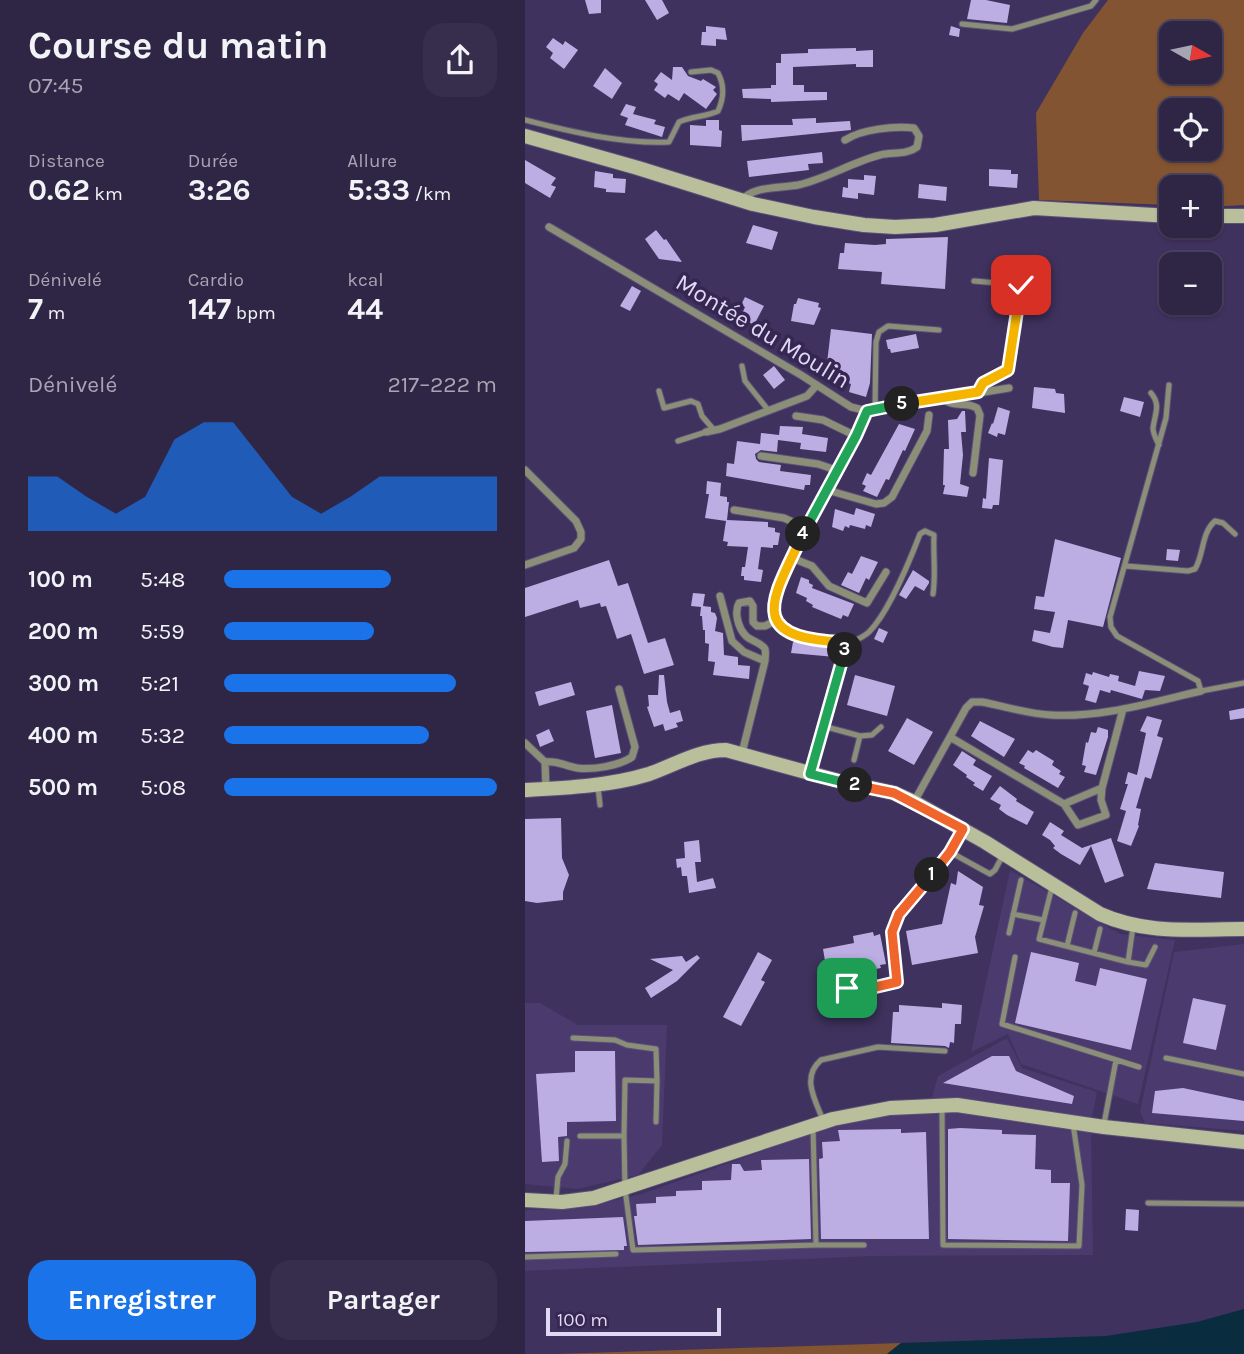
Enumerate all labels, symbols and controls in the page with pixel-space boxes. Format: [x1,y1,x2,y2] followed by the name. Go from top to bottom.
[1159,21,1221,84] north arrow
[1159,21,1222,315] map controls
[28,23,328,68] text: Course du matin
[423,23,497,97] button: share
[28,72,84,99] text: 07:45
[1159,98,1222,161] button: locate
[28,150,105,172] text: Distance
[188,150,238,172] text: Durée
[347,150,397,172] text: Allure
[28,172,90,208] text: 0.62
[188,172,251,208] text: 3:26
[347,172,410,208] text: 5:33
[1159,175,1222,238] button: +
[90,183,123,205] text: km
[410,183,451,205] text: /km
[1159,252,1222,315] button: −
[991,255,1051,315] pin
[1002,266,1040,304] icon: check
[671,268,855,394] street label: Montée du Moulin
[28,269,102,291] text: Dénivelé
[188,269,244,291] text: Cardio
[347,269,384,291] text: kcal
[28,291,43,327] text: 7
[188,291,231,327] text: 147
[347,291,383,327] text: 44
[43,302,65,324] text: m
[231,302,276,324] text: bpm
[28,371,117,398] text: Dénivelé
[387,371,497,398] text: 217–222 m
[885,386,919,422] pin: 5
[896,392,907,414] text: 5
[785,516,821,552] pin: 4
[797,522,808,544] text: 4
[28,566,93,593] text: 100 m
[140,566,185,593] text: 5:48
[28,618,99,645] text: 200 m
[140,618,185,645] text: 5:59
[827,632,863,668] pin: 3
[839,638,850,660] text: 3
[28,670,99,697] text: 300 m
[140,670,179,697] text: 5:21
[28,722,98,749] text: 400 m
[140,722,185,749] text: 5:32
[837,768,873,802] pin: 2
[849,773,860,795] text: 2
[28,774,98,801] text: 500 m
[140,774,186,801] text: 5:08
[915,858,949,892] pin: 1
[928,863,935,885] text: 1
[817,958,877,1018] pin
[828,969,866,1007] icon: arrive
[28,1260,256,1340] button: Enregistrer
[270,1260,497,1340] button: Partager
[546,1305,721,1337] scale bar
[557,1309,608,1331] text: 100 m

